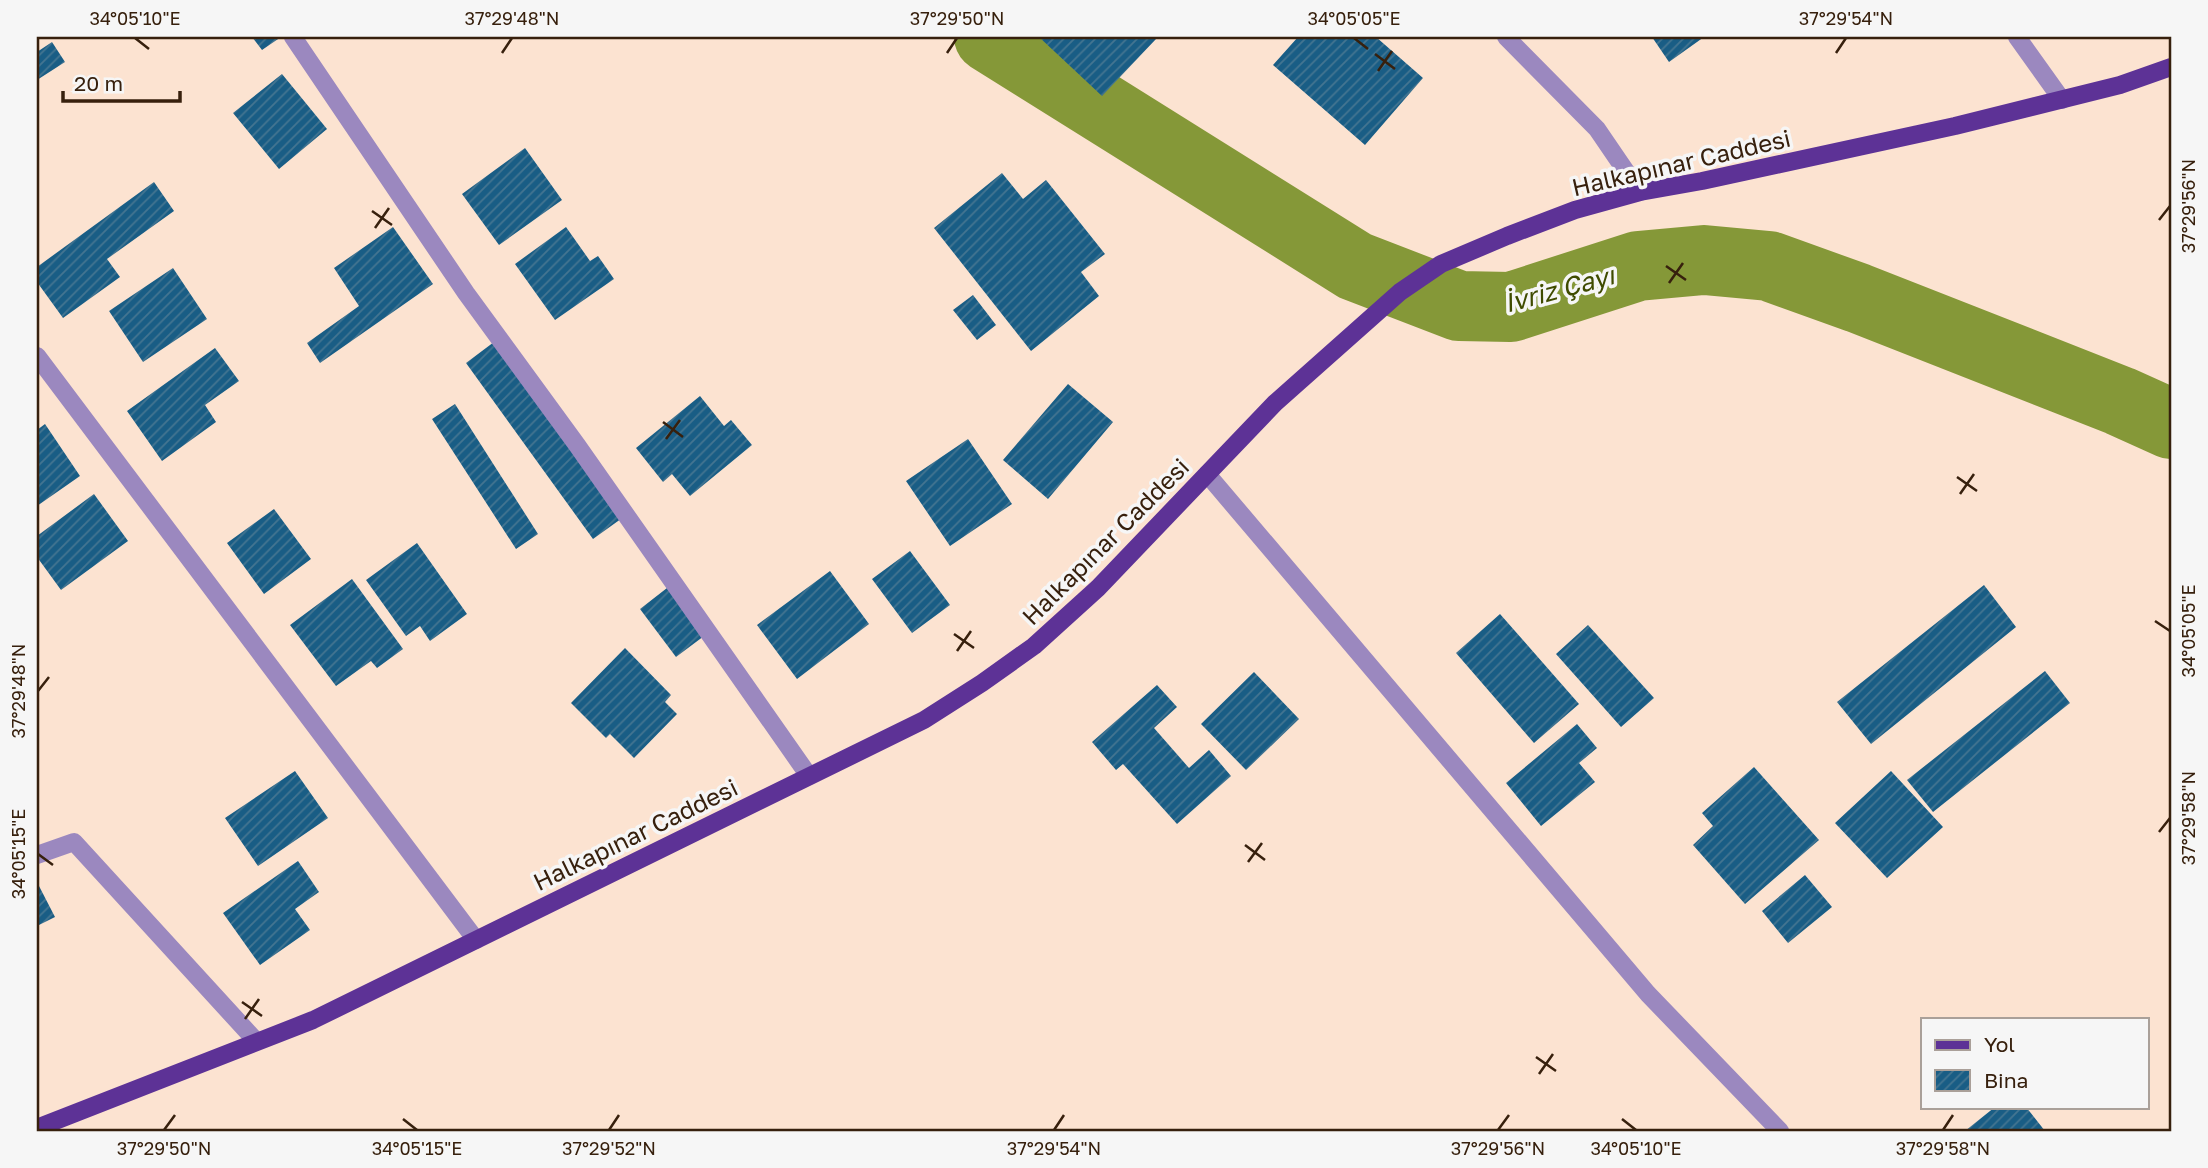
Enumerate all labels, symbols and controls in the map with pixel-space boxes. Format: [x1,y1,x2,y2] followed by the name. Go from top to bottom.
[89,7,181,29] text: 34°05'10"E
[464,7,560,29] text: 37°29'48"N
[910,7,1004,29] text: 37°29'50"N
[1308,7,1400,29] text: 34°05'05"E
[1799,7,1893,29] text: 37°29'54"N
[63,60,180,104] scale bar
[74,70,123,96] text: 20 m
[1569,123,1793,201] street label: Halkapınar Caddesi
[2177,159,2199,253] text: 37°29'56"N
[1500,259,1620,319] water label: İvriz Çayı
[1016,452,1194,630] street label: Halkapınar Caddesi
[2177,585,2199,677] text: 34°05'05"E
[7,643,29,739] text: 37°29'48"N
[2177,771,2199,865] text: 37°29'58"N
[528,772,742,896] street label: Halkapınar Caddesi
[7,809,29,899] text: 34°05'15"E
[1921,1018,2148,1108] legend
[1984,1031,2015,1057] text: Yol
[1984,1067,2028,1093] text: Bina
[117,1137,211,1159] text: 37°29'50"N
[372,1137,462,1159] text: 34°05'15"E
[562,1137,656,1159] text: 37°29'52"N
[1007,1137,1101,1159] text: 37°29'54"N
[1451,1137,1545,1159] text: 37°29'56"N
[1590,1137,1682,1159] text: 34°05'10"E
[1896,1137,1990,1159] text: 37°29'58"N

